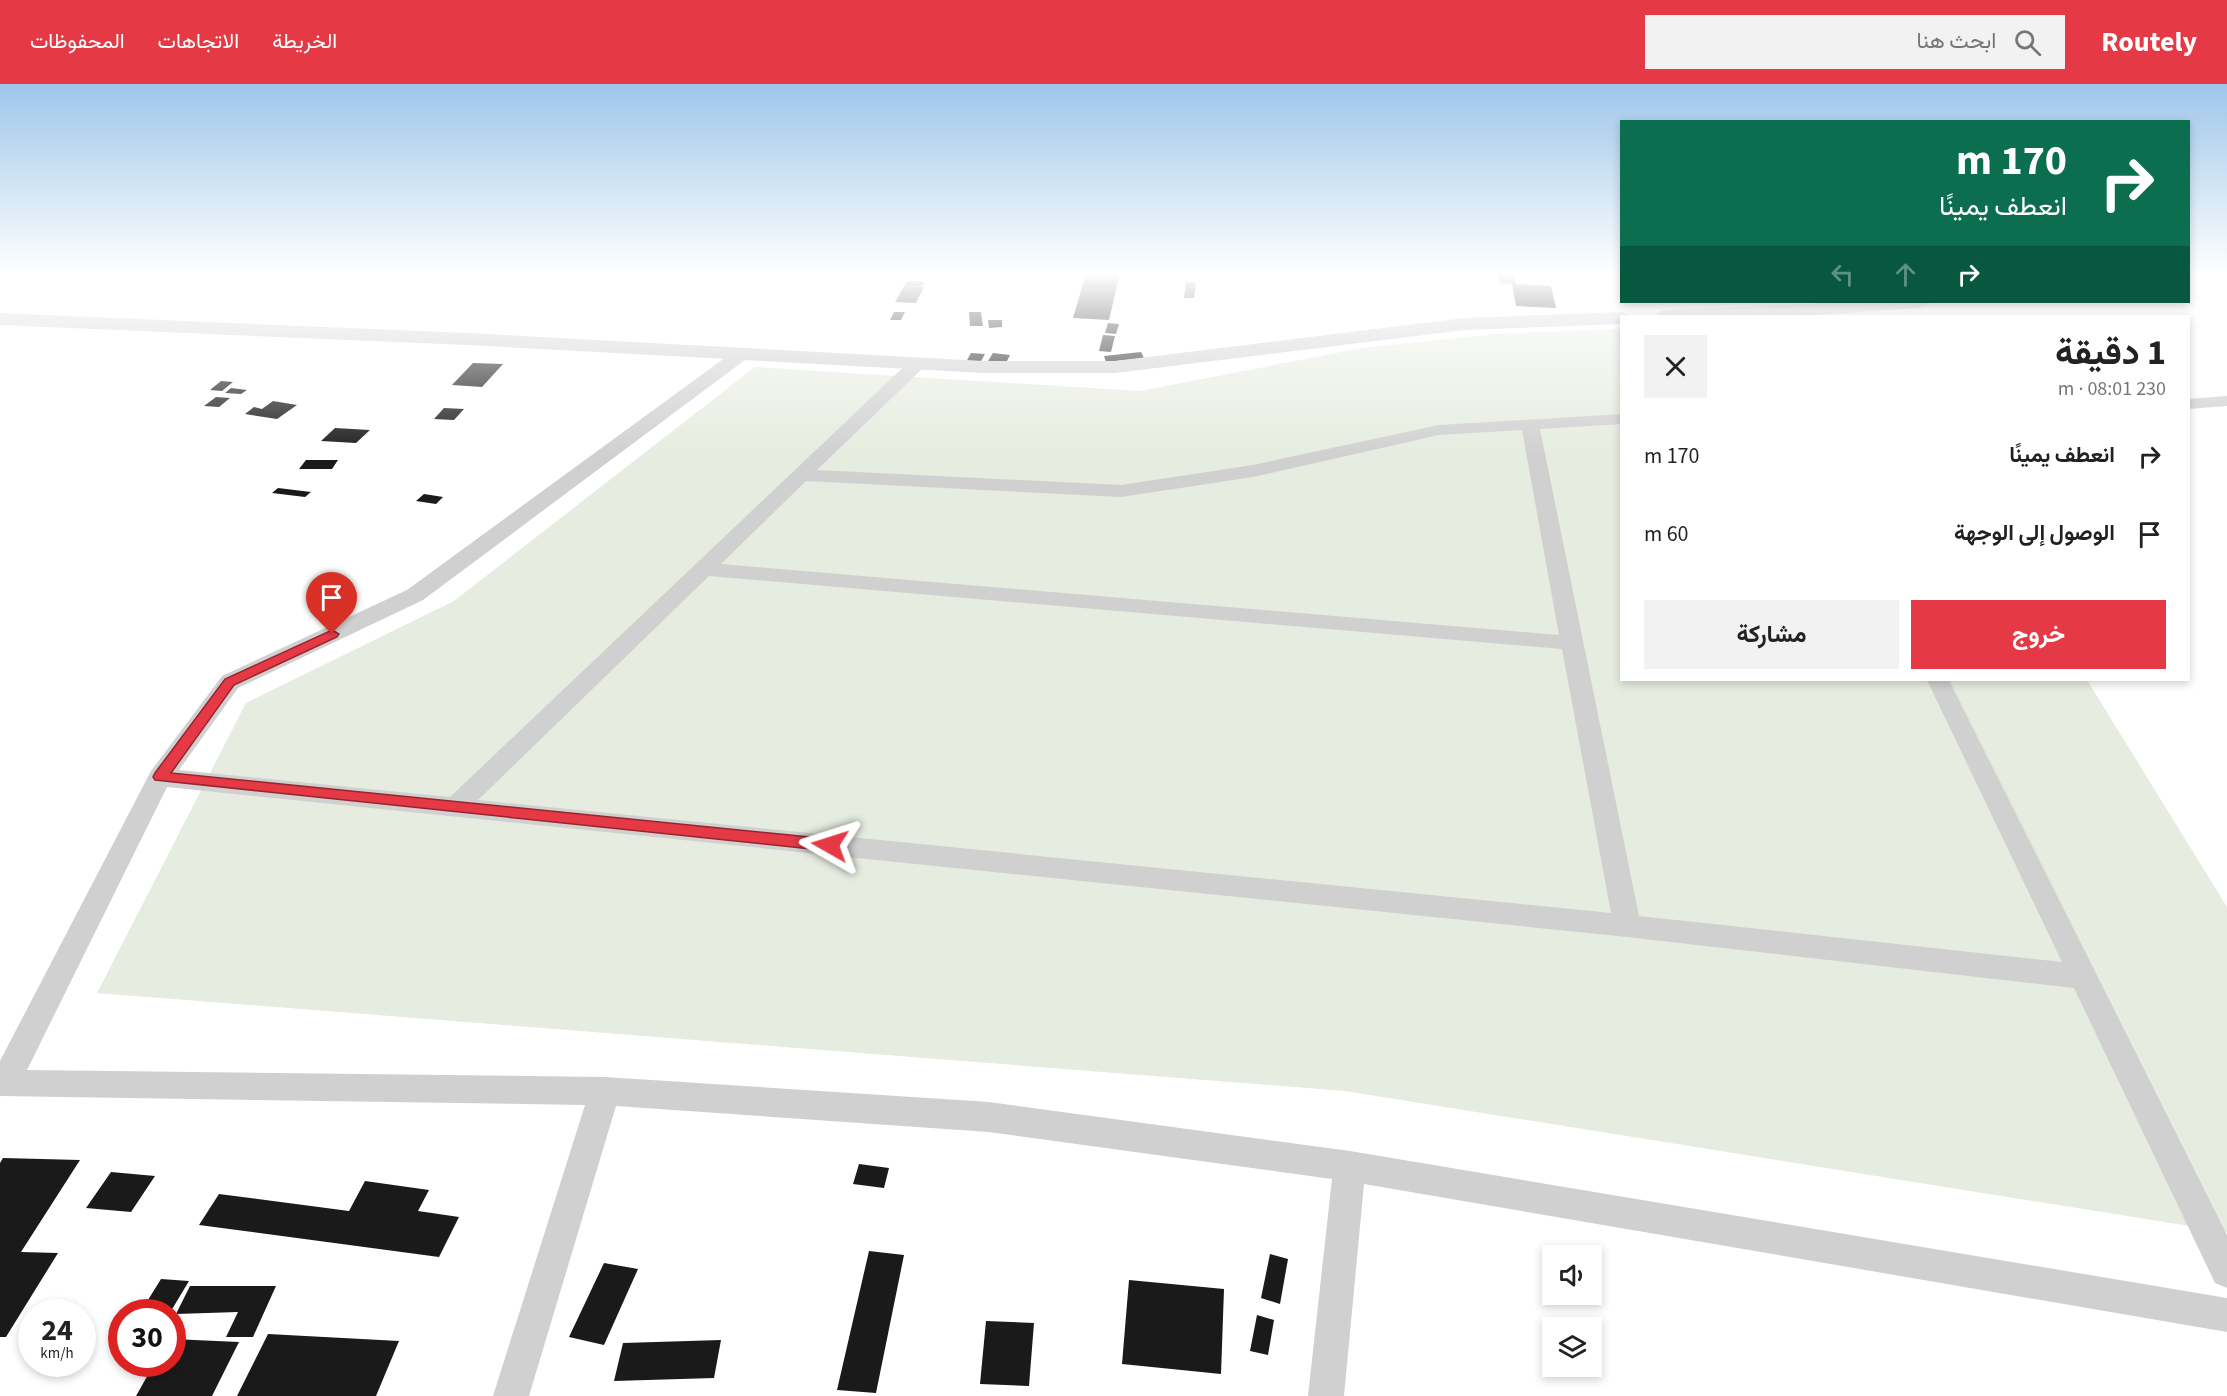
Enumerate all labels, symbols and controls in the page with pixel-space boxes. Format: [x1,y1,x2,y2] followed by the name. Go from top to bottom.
[1645,15,2065,69] search box
[2101,22,2197,62] text: Routely
[1916,25,1996,57] text: ابحث هنا
[30,26,125,56] text: المحفوظات
[158,26,239,56] text: الاتجاهات
[272,26,337,56] text: الخريطة
[2011,26,2044,59] icon: search
[1956,131,2067,191] text: 170 m
[2088,144,2166,222] icon: right
[1939,187,2067,226] text: انعطف يمينًا
[1826,258,1859,291] icon: left
[1889,258,1922,291] icon: ahead
[1952,258,1985,291] icon: right
[2055,327,2166,378] text: 1 دقيقة
[1644,335,1707,398] button: close
[2058,375,2166,403] text: 230 m · 08:01
[2009,439,2115,471] text: انعطف يمينًا
[1644,440,1699,472] text: 170 m
[2133,440,2166,473] icon: right
[1954,517,2115,549] text: الوصول إلى الوجهة
[1644,518,1689,550] text: 60 m
[2133,518,2166,551] icon: arrive
[306,572,357,634] pin
[315,581,348,614] icon: arrive
[1644,600,1899,669] button: مشاركة
[1911,600,2166,669] button: خروج
[798,813,862,877] position arrow
[1542,1245,1602,1377] map controls
[1542,1245,1602,1305] button: sound
[108,1299,186,1377] speed limit sign: 30
[41,1309,73,1352] text: 24
[1542,1317,1602,1377] button: layers
[40,1343,74,1364] text: km/h

